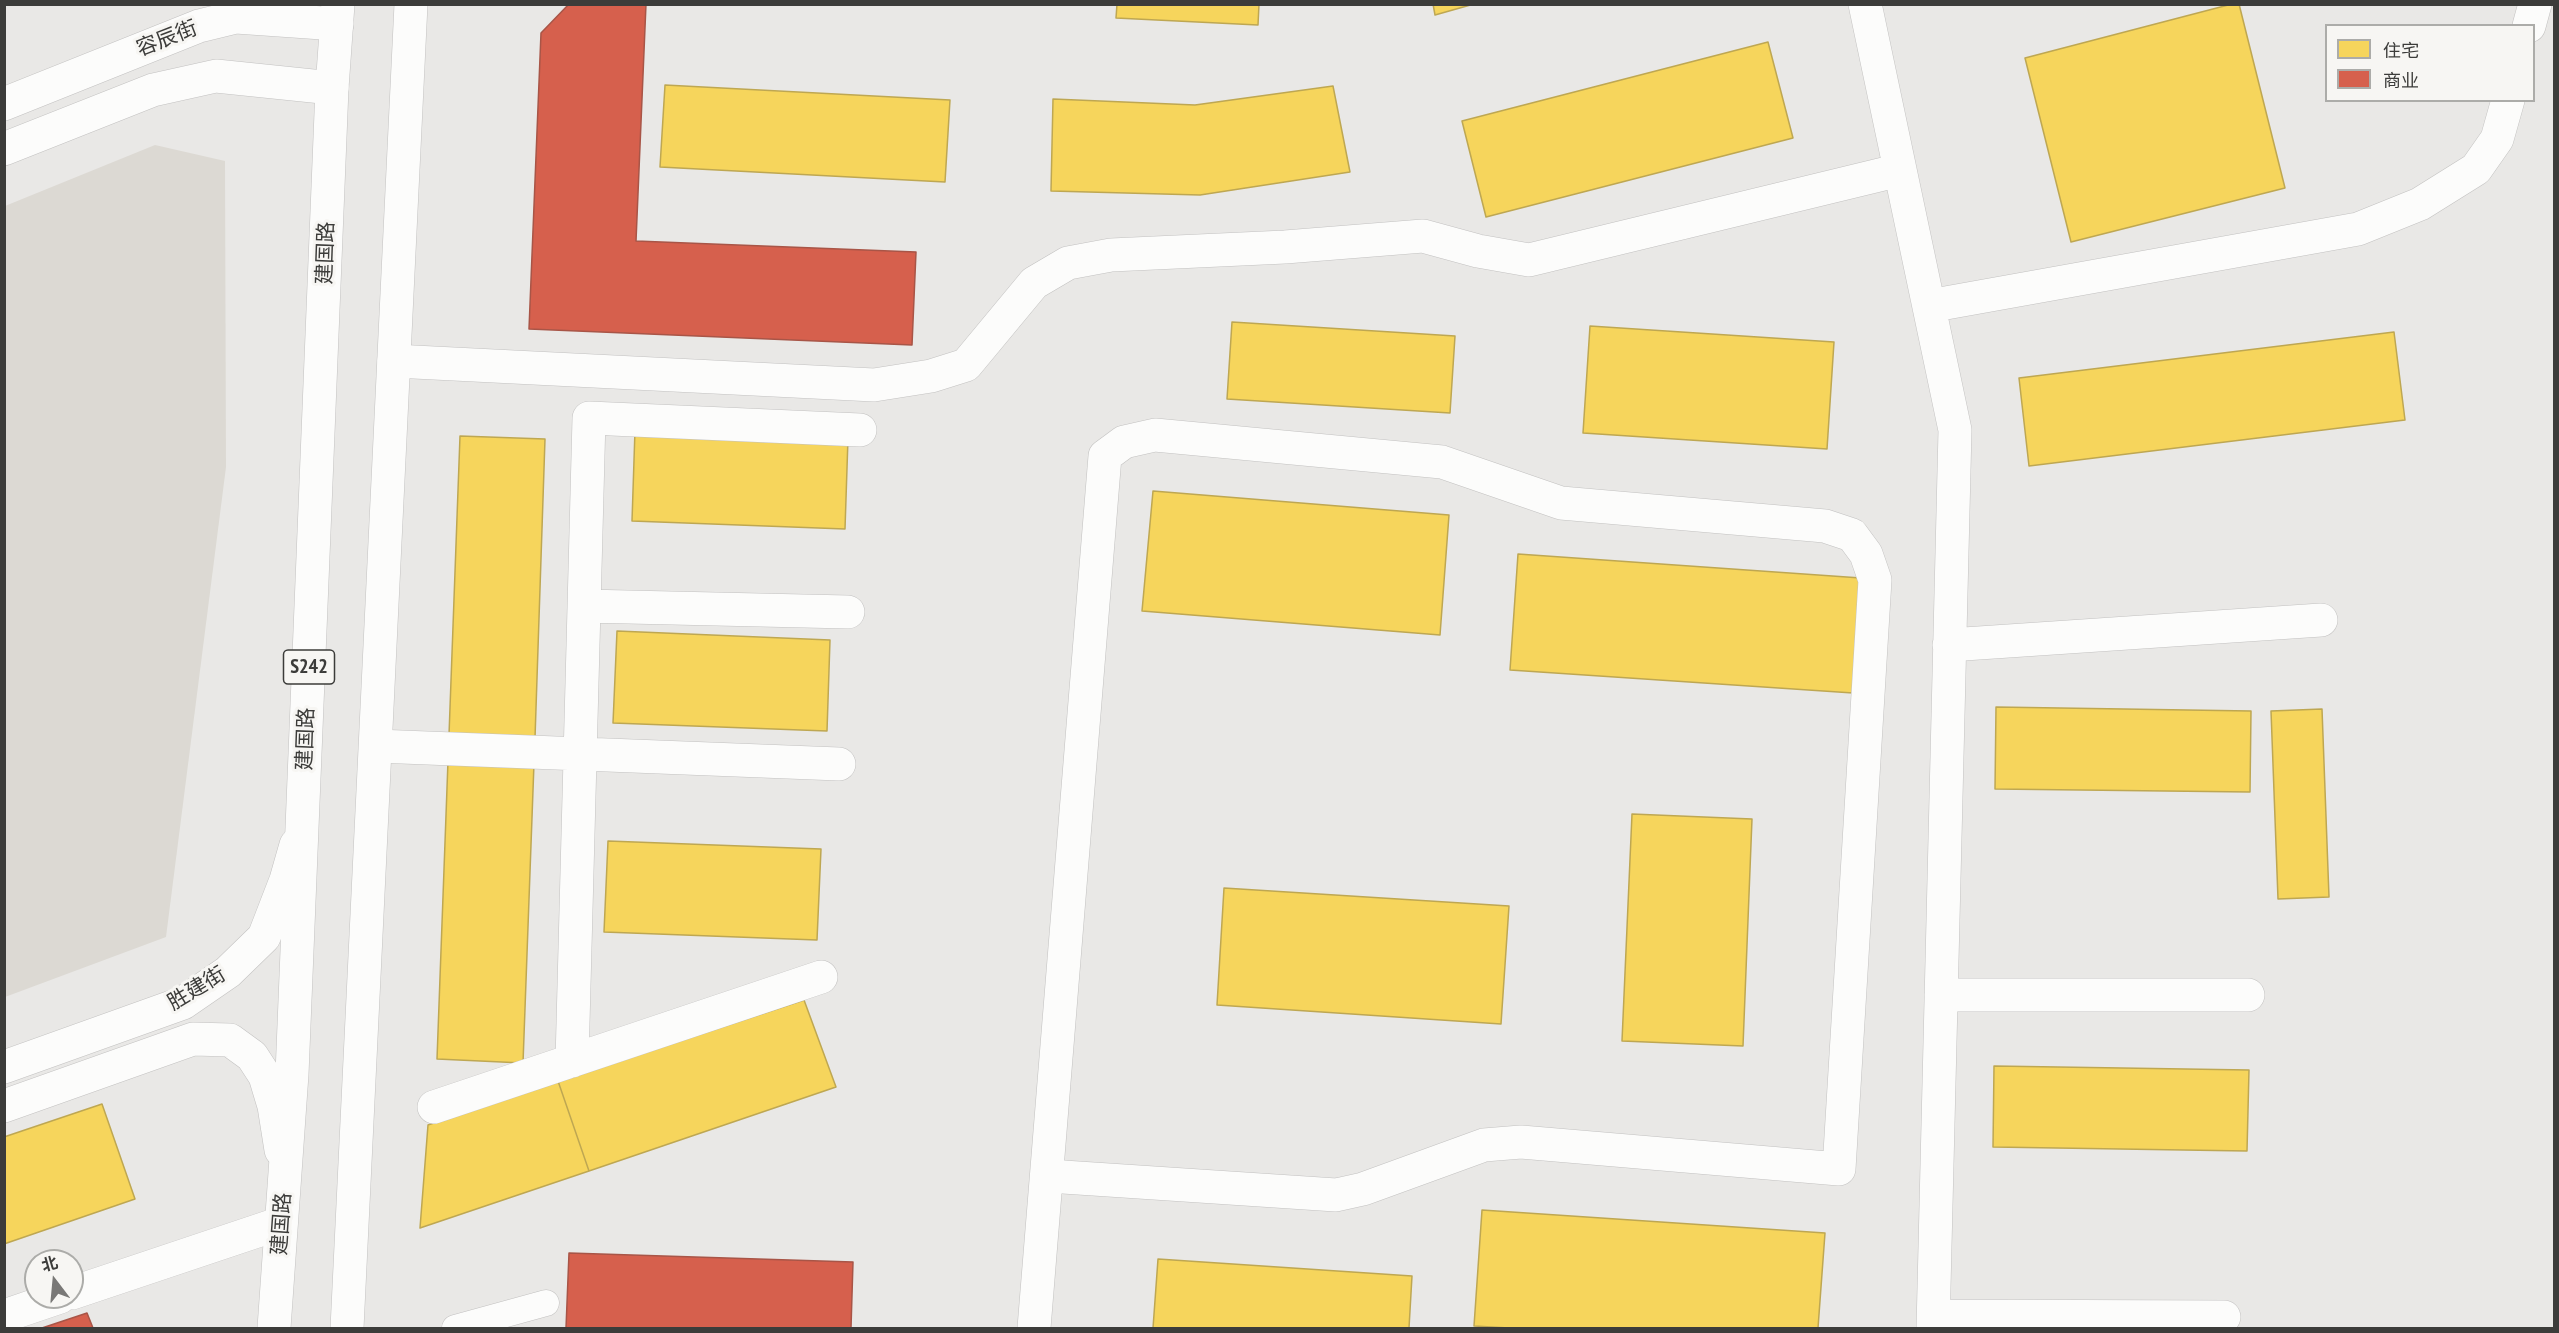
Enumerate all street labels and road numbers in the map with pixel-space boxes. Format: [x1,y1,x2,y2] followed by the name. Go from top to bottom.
[133,16,201,62] street label: 容辰街
[312,221,340,285] street label: 建国路
[284,650,334,684] road number: S242
[292,707,320,771] street label: 建国路
[164,962,230,1016] street label: 胜建街
[267,1192,297,1256] street label: 建国路

